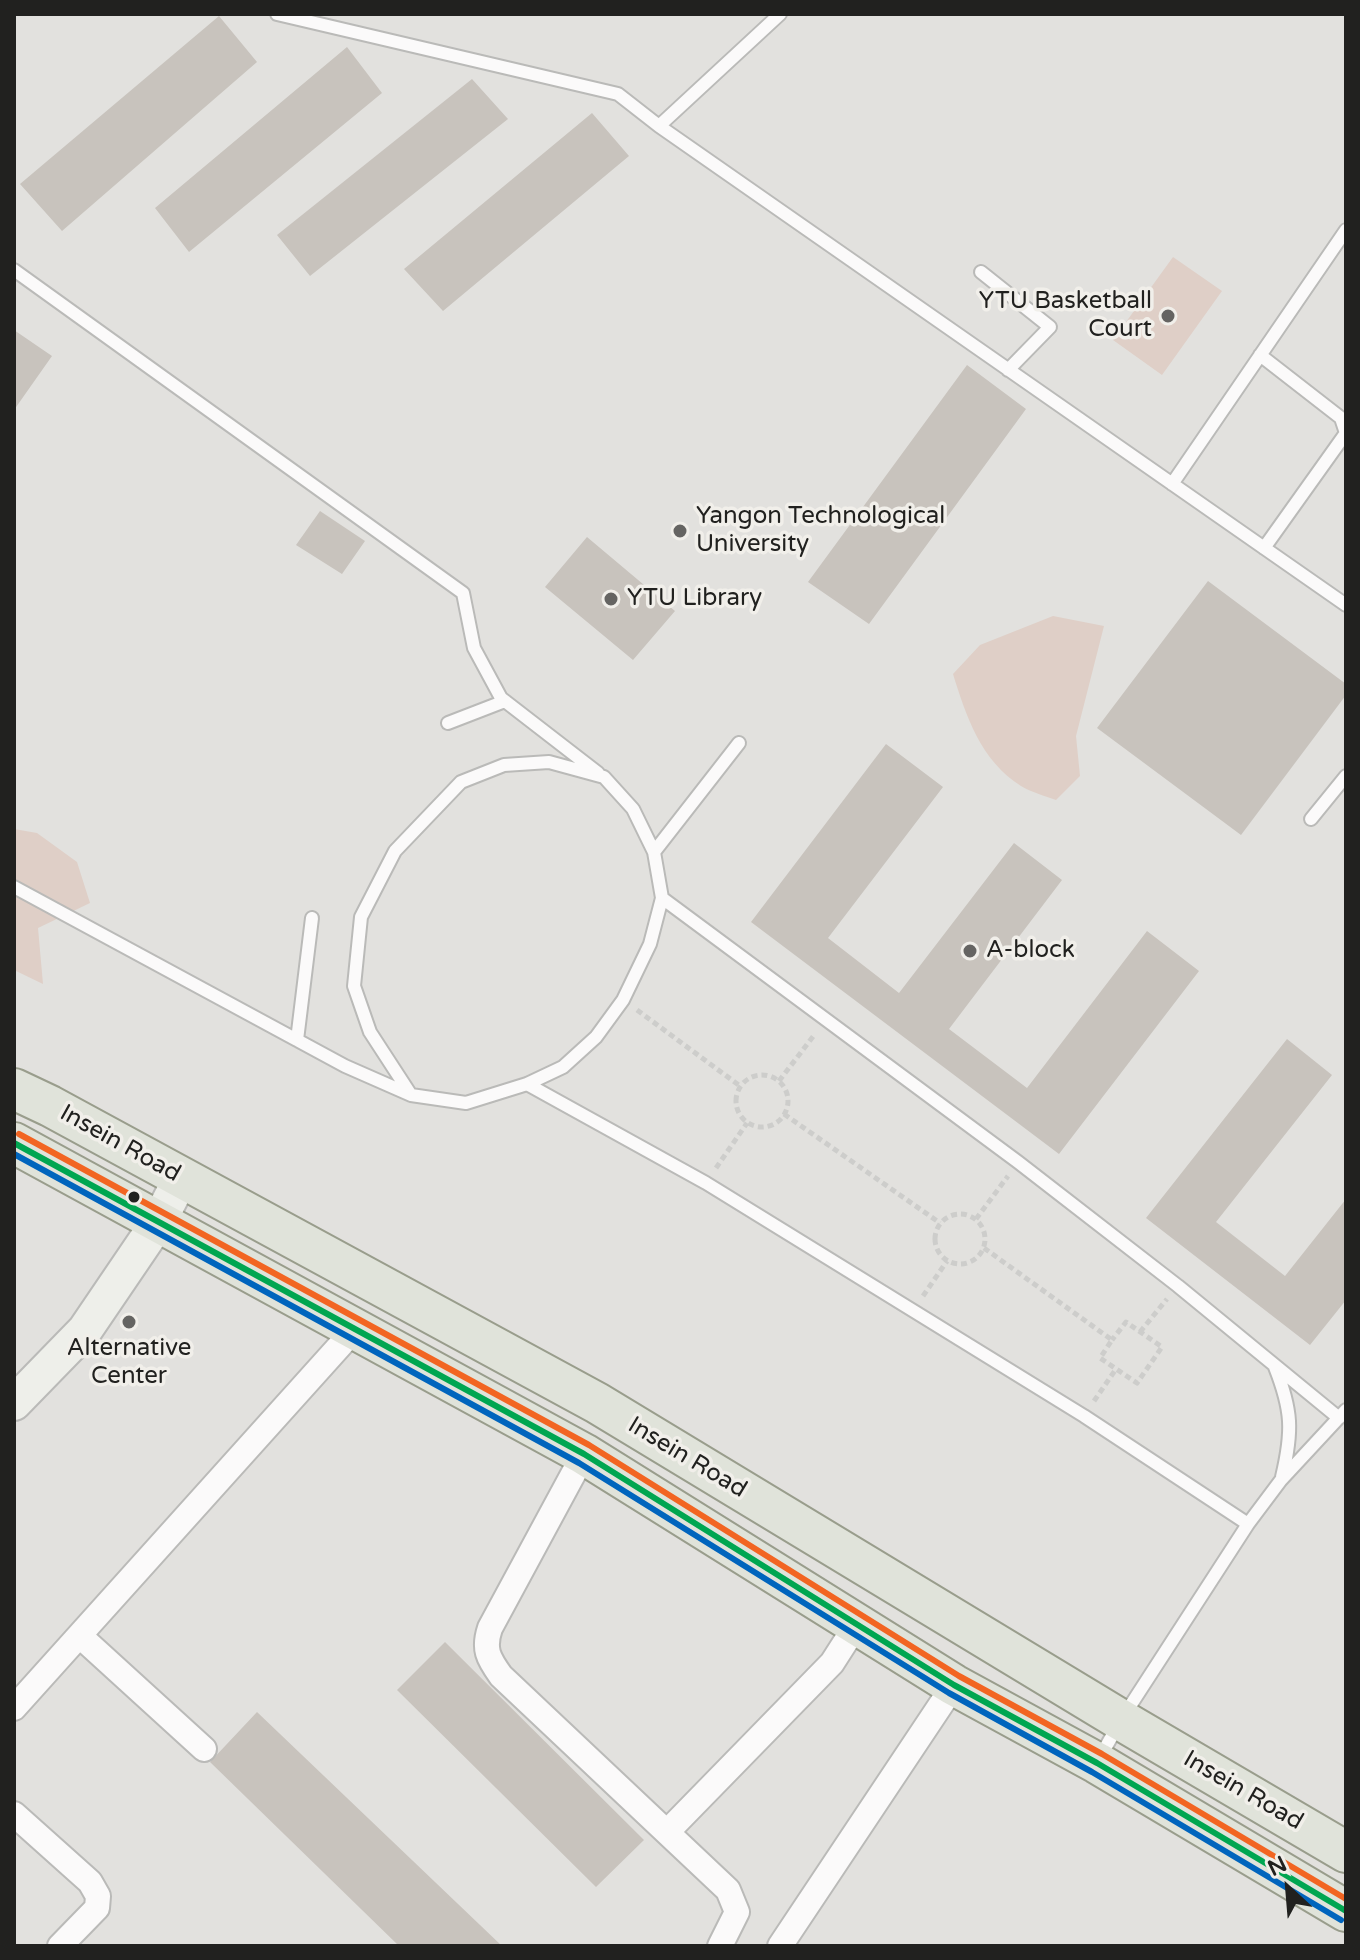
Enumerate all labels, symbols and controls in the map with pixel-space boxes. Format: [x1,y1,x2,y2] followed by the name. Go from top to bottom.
[979,288,1152,344] place label: YTU Basketball Court
[1159,307,1177,325] marker: YTU Basketball Court
[696,503,945,559] place label: Yangon Technological University
[671,522,689,540] marker: Yangon Technological University
[627,585,762,613] place label: YTU Library
[602,590,620,608] marker: YTU Library
[986,937,1075,965] place label: A-block
[961,942,979,960] marker: A-block
[55,1099,185,1189] street label: Insein Road
[126,1189,142,1205] unlabelled marker
[120,1313,138,1331] marker: Alternative Center
[67,1335,191,1391] place label: Alternative Center
[622,1411,752,1505] street label: Insein Road
[1178,1745,1308,1837] street label: Insein Road
[1248,1848,1328,1928] north arrow
[1264,1851,1291,1882] text: N

